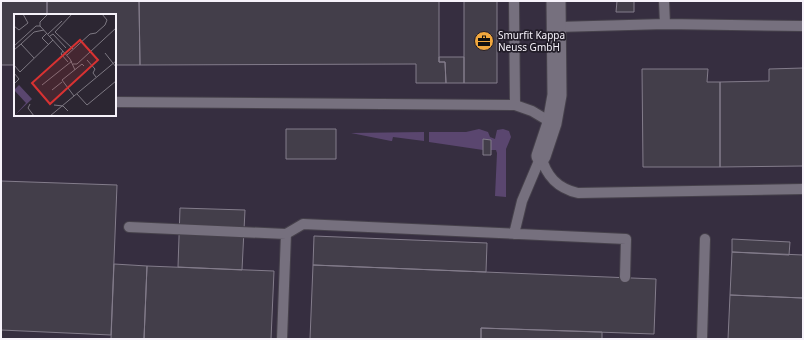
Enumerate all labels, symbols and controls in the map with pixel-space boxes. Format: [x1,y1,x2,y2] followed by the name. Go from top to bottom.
[14,14,116,116] inset map
[498,28,565,54] place label: Smurfit Kappa Neuss GmbH
[473,30,495,52] office icon: Smurfit Kappa Neuss GmbH

